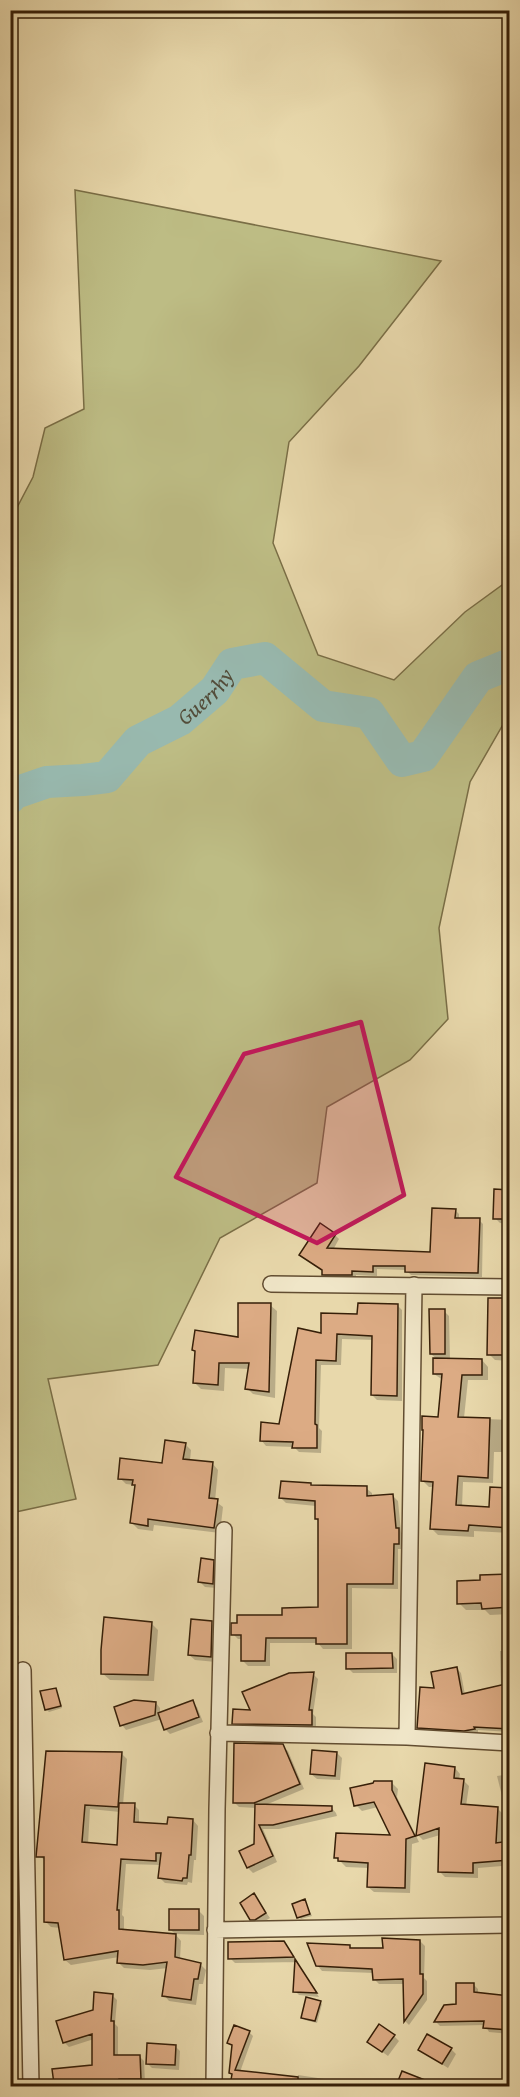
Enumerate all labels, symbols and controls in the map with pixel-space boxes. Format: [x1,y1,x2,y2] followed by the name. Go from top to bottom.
[170,662,241,732] water label: Guerrhy

